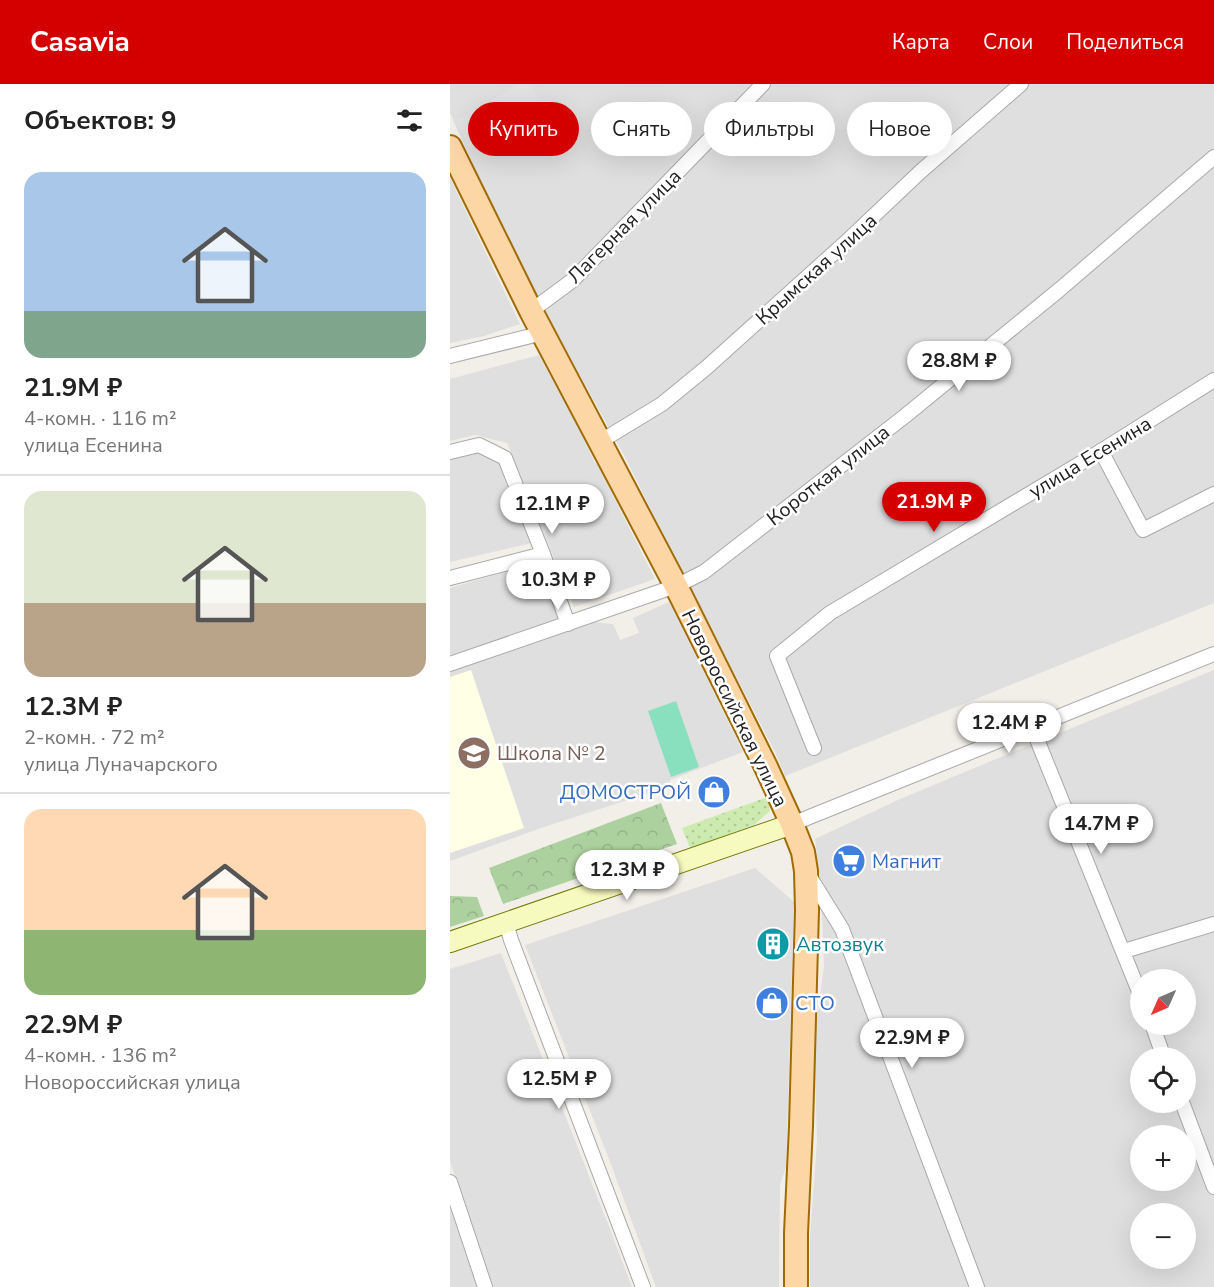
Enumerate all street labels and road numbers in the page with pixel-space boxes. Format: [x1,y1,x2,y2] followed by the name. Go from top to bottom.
[561,163,687,289] street label: Лагерная улица
[750,208,883,331] street label: Крымская улица
[1024,410,1157,505] street label: улица Есенина
[761,419,895,532] street label: Короткая улица
[675,605,794,812] street label: Новороссийская улица

